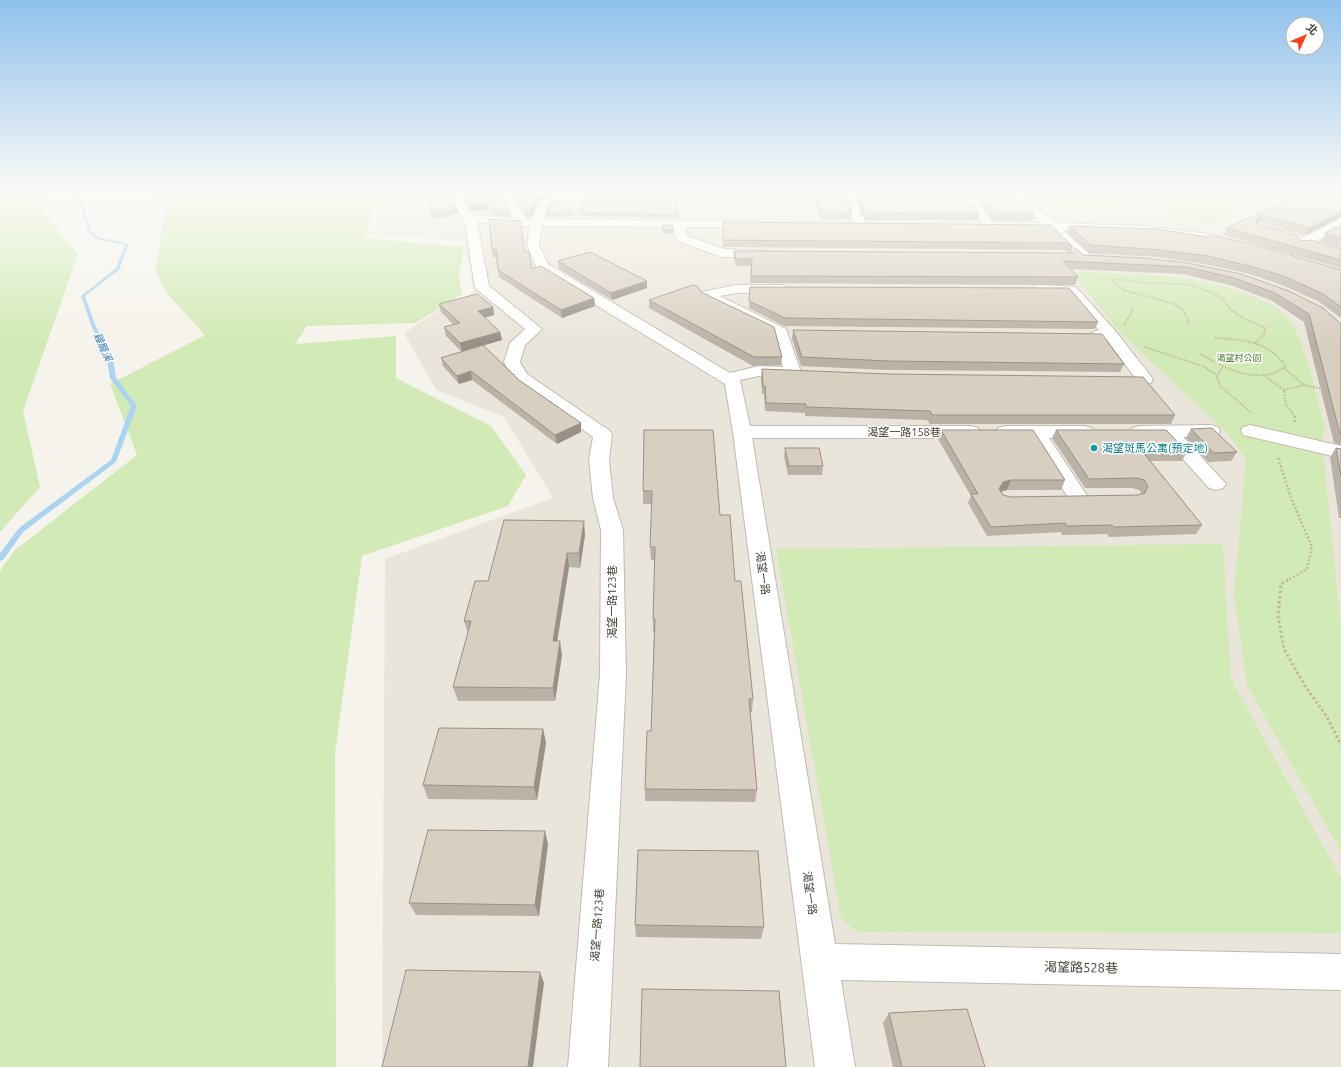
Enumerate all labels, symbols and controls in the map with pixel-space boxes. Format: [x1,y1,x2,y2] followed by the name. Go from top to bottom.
[1285,16,1325,56] north arrow
[1304,21,1320,37] text: 北
[92,331,115,365] water label: 雞籠溪
[1216,352,1262,363] park label: 渴望村公園
[867,426,941,438] street label: 渴望一路158巷
[1102,442,1208,455] place label: 渴望斑馬公寓(預定地)
[1089,443,1099,453] marker: 渴望斑馬公寓(預定地)
[754,550,772,596] street label: 渴望一路
[606,565,618,639] street label: 渴望一路123巷
[801,870,819,916] street label: 渴望一路
[588,888,606,962] street label: 渴望一路123巷
[1044,959,1118,975] street label: 渴望路528巷

